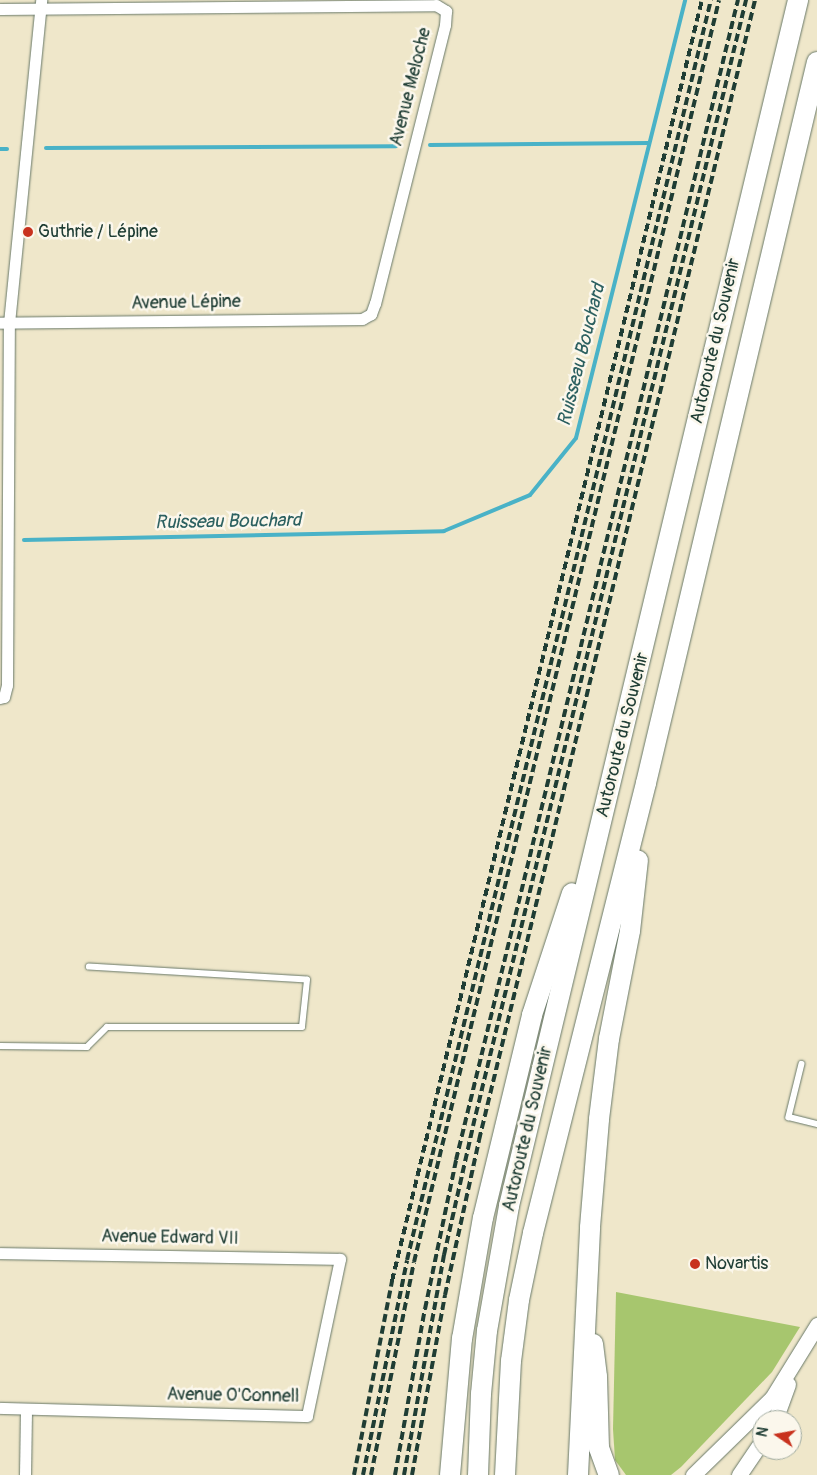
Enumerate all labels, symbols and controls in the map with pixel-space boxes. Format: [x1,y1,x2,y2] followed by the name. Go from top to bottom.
[386,25,436,149] street label: Avenue Meloche
[38,221,158,243] place label: Guthrie / Lépine
[22,226,34,238] marker: Guthrie / Lépine
[686,256,746,426] street label: Autoroute du Souvenir
[553,281,611,429] water label: Ruisseau Bouchard
[131,291,241,315] street label: Avenue Lépine
[155,509,301,535] water label: Ruisseau Bouchard
[592,650,654,820] street label: Autoroute du Souvenir
[498,1044,558,1214] street label: Autoroute du Souvenir
[101,1226,239,1250] street label: Avenue Edward VII
[705,1253,768,1275] place label: Novartis
[689,1258,701,1270] marker: Novartis
[167,1384,299,1408] street label: Avenue O'Connell
[752,1410,802,1460] north arrow
[754,1426,772,1438] text: N

